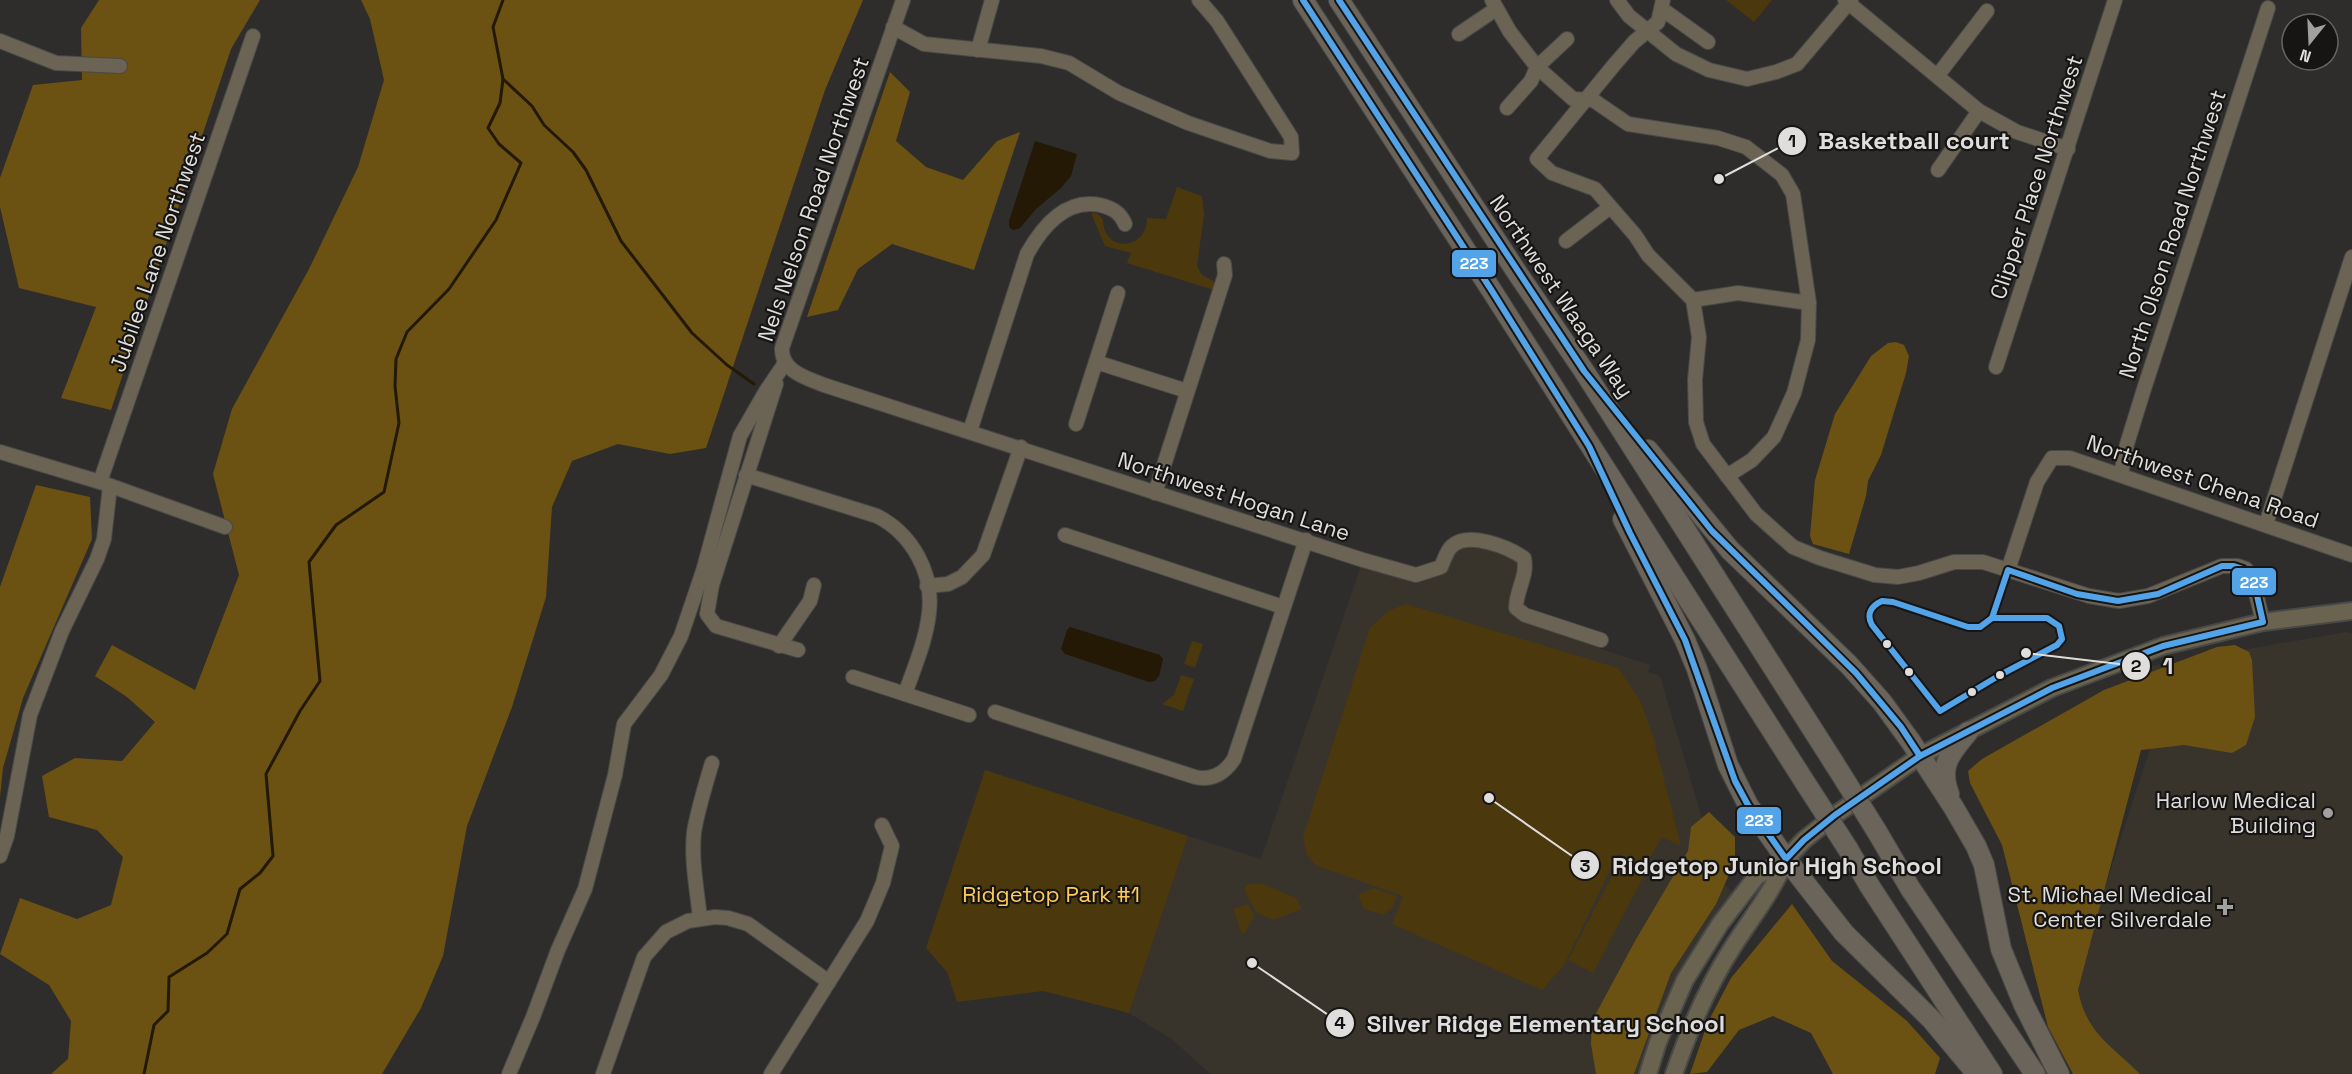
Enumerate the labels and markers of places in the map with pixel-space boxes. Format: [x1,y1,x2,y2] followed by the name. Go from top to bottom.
[1777,120,2022,162] callout: Basketball court
[1881,638,1893,650] unlabelled marker
[2121,645,2186,687] callout: 1
[1903,666,1915,678] unlabelled marker
[1994,669,2006,681] unlabelled marker
[1966,686,1978,698] unlabelled marker
[2156,786,2316,839] place label: Harlow Medical Building
[2321,806,2335,820] marker: Harlow Medical Building
[1570,844,1954,886] callout: Ridgetop Junior High School
[2008,880,2212,933] place label: St. Michael Medical Center Silverdale
[2216,898,2234,916] marker: St. Michael Medical Center Silverdale
[1325,1002,1737,1044] callout: Silver Ridge Elementary School

